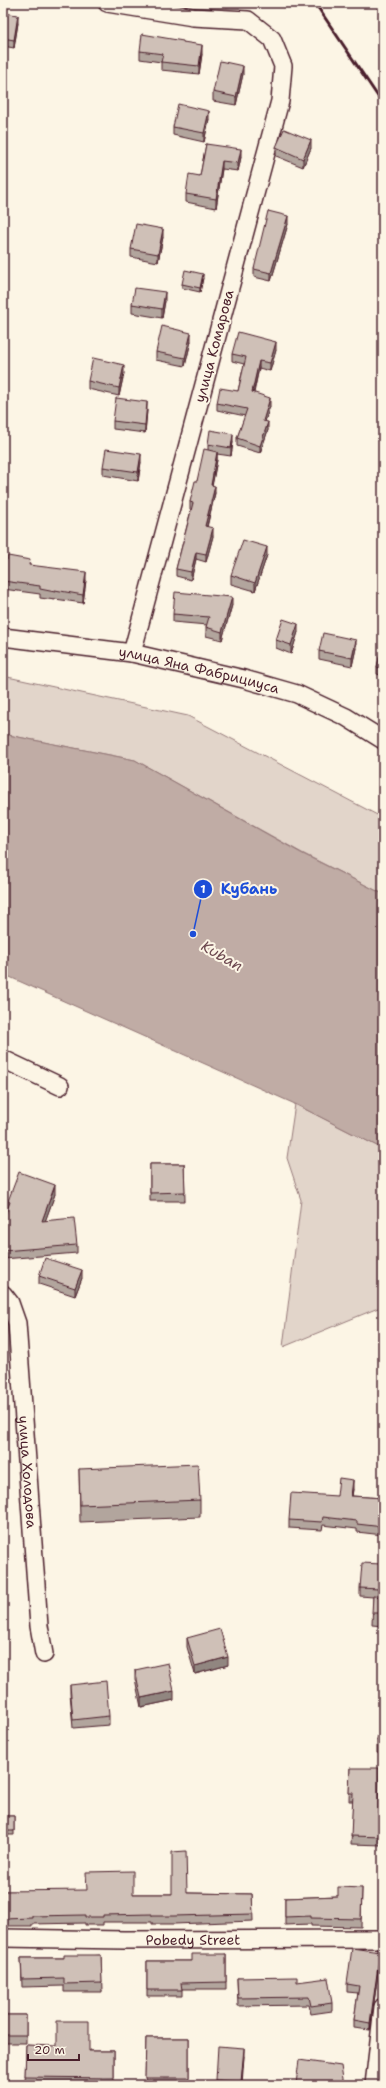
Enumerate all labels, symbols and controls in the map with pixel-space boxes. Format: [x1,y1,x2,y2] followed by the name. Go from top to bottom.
[190,287,238,404] street label: улица Комарова
[118,642,282,698] street label: улица Яна Фабрициуса
[193,875,285,902] callout: Кубань
[221,879,277,899] text: Кубань
[200,881,206,897] text: 1
[198,936,246,976] water label: Kuban
[15,1415,41,1529] street label: улица Холодова
[146,1931,240,1949] street label: Pobedy Street
[28,2036,79,2062] scale bar
[34,2042,65,2058] text: 20 m

